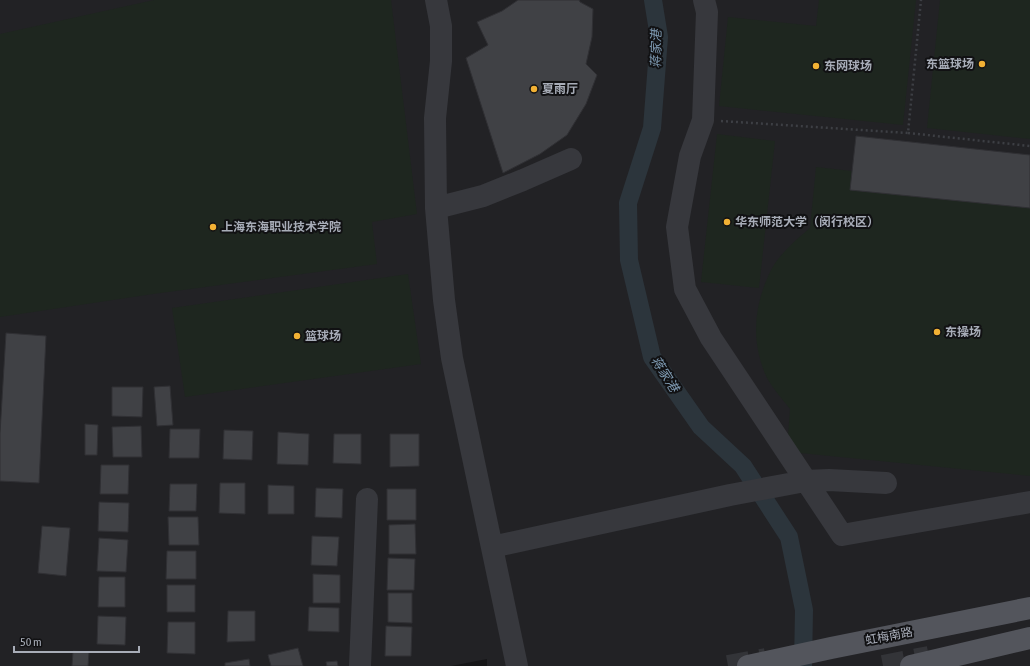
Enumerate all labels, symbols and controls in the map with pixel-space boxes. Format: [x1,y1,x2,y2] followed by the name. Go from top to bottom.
[648,27,664,69] water label: 蒋家港
[926,57,974,71] place label: 东篮球场
[824,59,872,73] place label: 东网球场
[977,59,987,69] marker: 东篮球场
[811,61,821,71] marker: 东网球场
[542,82,578,96] place label: 夏雨厅
[529,84,539,94] marker: 夏雨厅
[735,215,879,229] place label: 华东师范大学（闵行校区）
[722,217,732,227] marker: 华东师范大学（闵行校区）
[221,220,341,234] place label: 上海东海职业技术学院
[208,222,218,232] marker: 上海东海职业技术学院
[945,325,981,339] place label: 东操场
[932,327,942,337] marker: 东操场
[305,329,341,343] place label: 篮球场
[292,331,302,341] marker: 篮球场
[648,353,683,396] water label: 蒋家港
[864,625,914,647] street label: 虹梅南路
[14,628,139,654] scale bar
[20,635,42,649] text: 50 m

